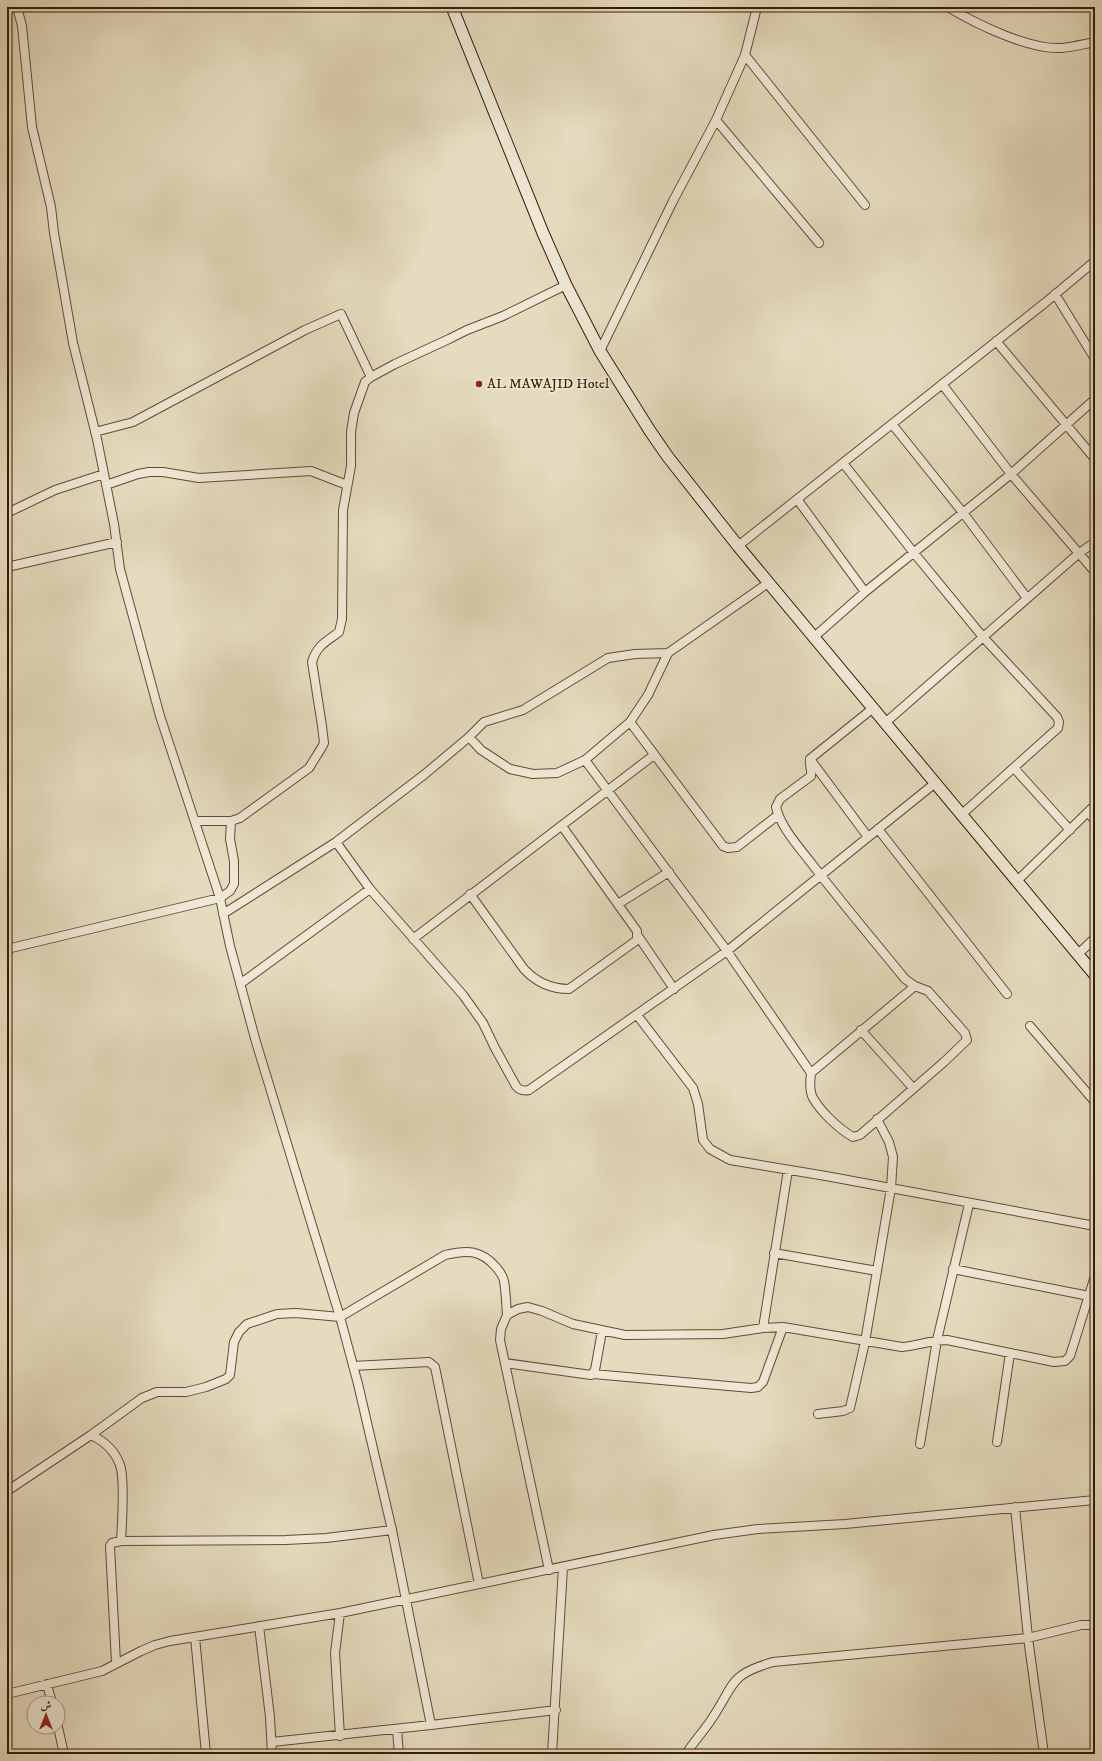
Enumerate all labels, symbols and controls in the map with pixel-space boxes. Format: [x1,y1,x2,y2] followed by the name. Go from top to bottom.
[487,375,610,393] place label: AL MAWAJID Hotel
[474,379,484,389] marker: AL MAWAJID Hotel
[26,1695,66,1735] north arrow
[41,1699,52,1713] text: ش

